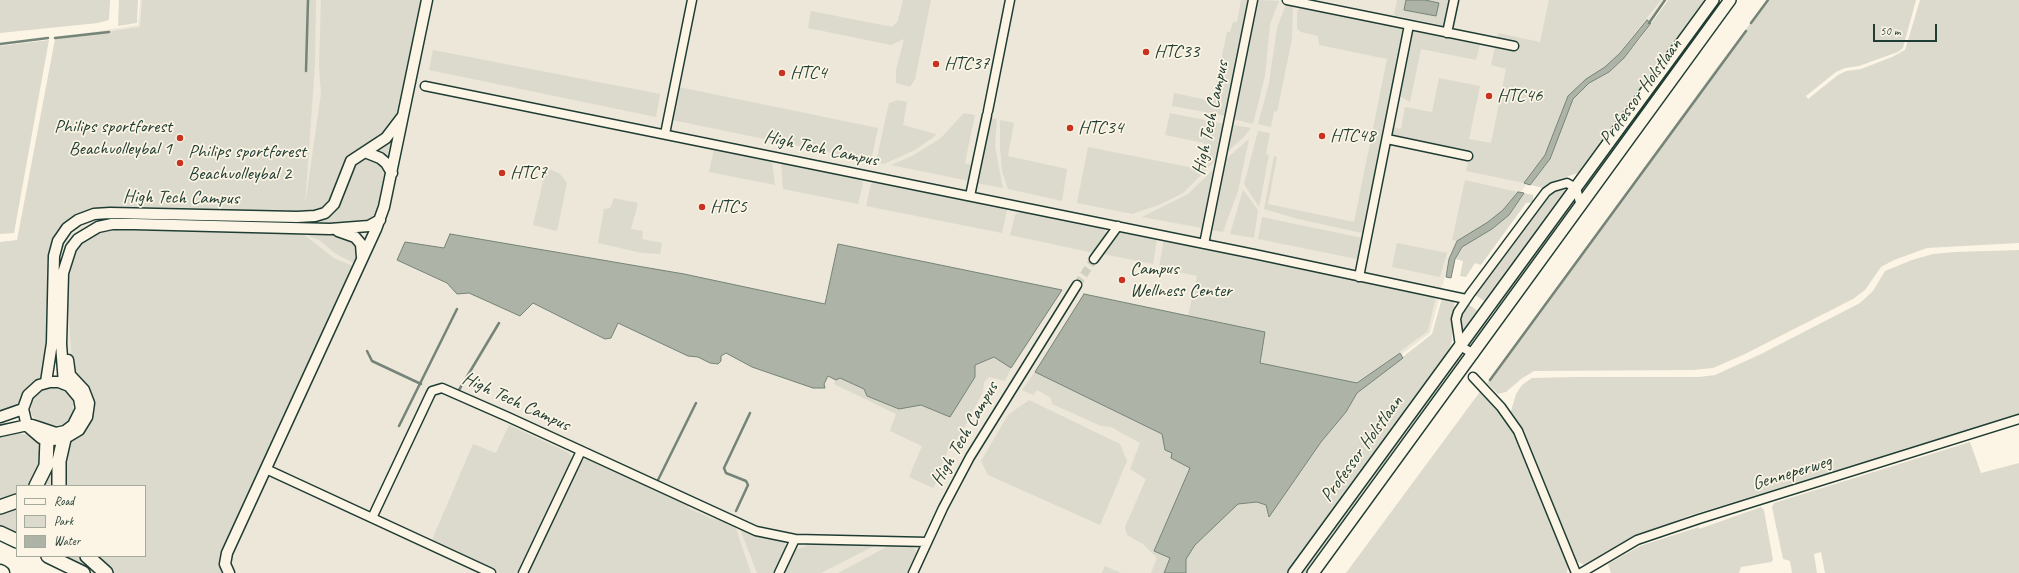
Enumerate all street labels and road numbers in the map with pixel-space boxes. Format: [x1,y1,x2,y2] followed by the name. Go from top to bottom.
[1595,34,1687,150] street label: Professor Holstlaan
[1188,59,1234,177] street label: High Tech Campus
[762,126,880,172] street label: High Tech Campus
[123,186,239,210] street label: High Tech Campus
[459,367,573,437] street label: High Tech Campus
[926,378,1004,490] street label: High Tech Campus
[1316,391,1408,507] street label: Professor Holstlaan
[1750,450,1834,496] street label: Genneperweg

